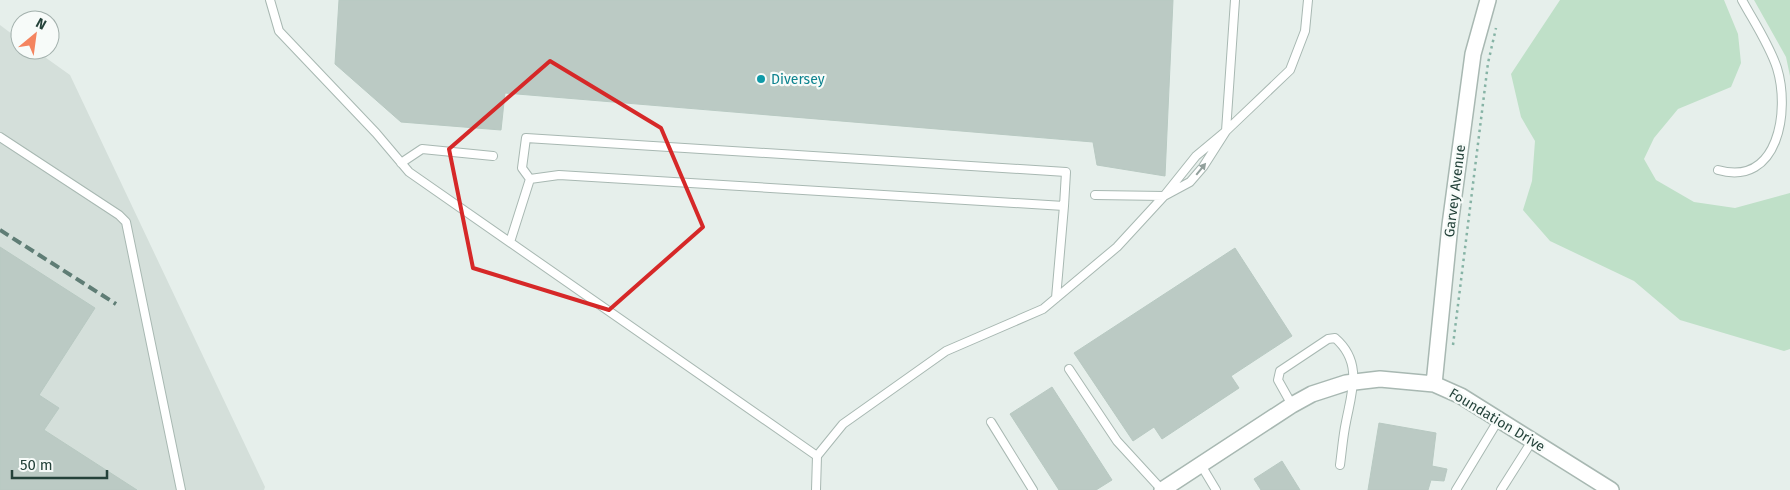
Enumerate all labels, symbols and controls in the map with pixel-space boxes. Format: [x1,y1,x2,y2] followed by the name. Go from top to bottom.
[10,10,60,60] north arrow
[33,14,49,34] text: N
[771,71,825,88] place label: Diversey
[755,73,767,85] marker: Diversey
[1441,144,1469,238] street label: Garvey Avenue
[1195,163,1206,176] one-way arrow
[1446,385,1548,455] street label: Foundation Drive
[12,448,108,480] scale bar
[20,456,53,474] text: 50 m

